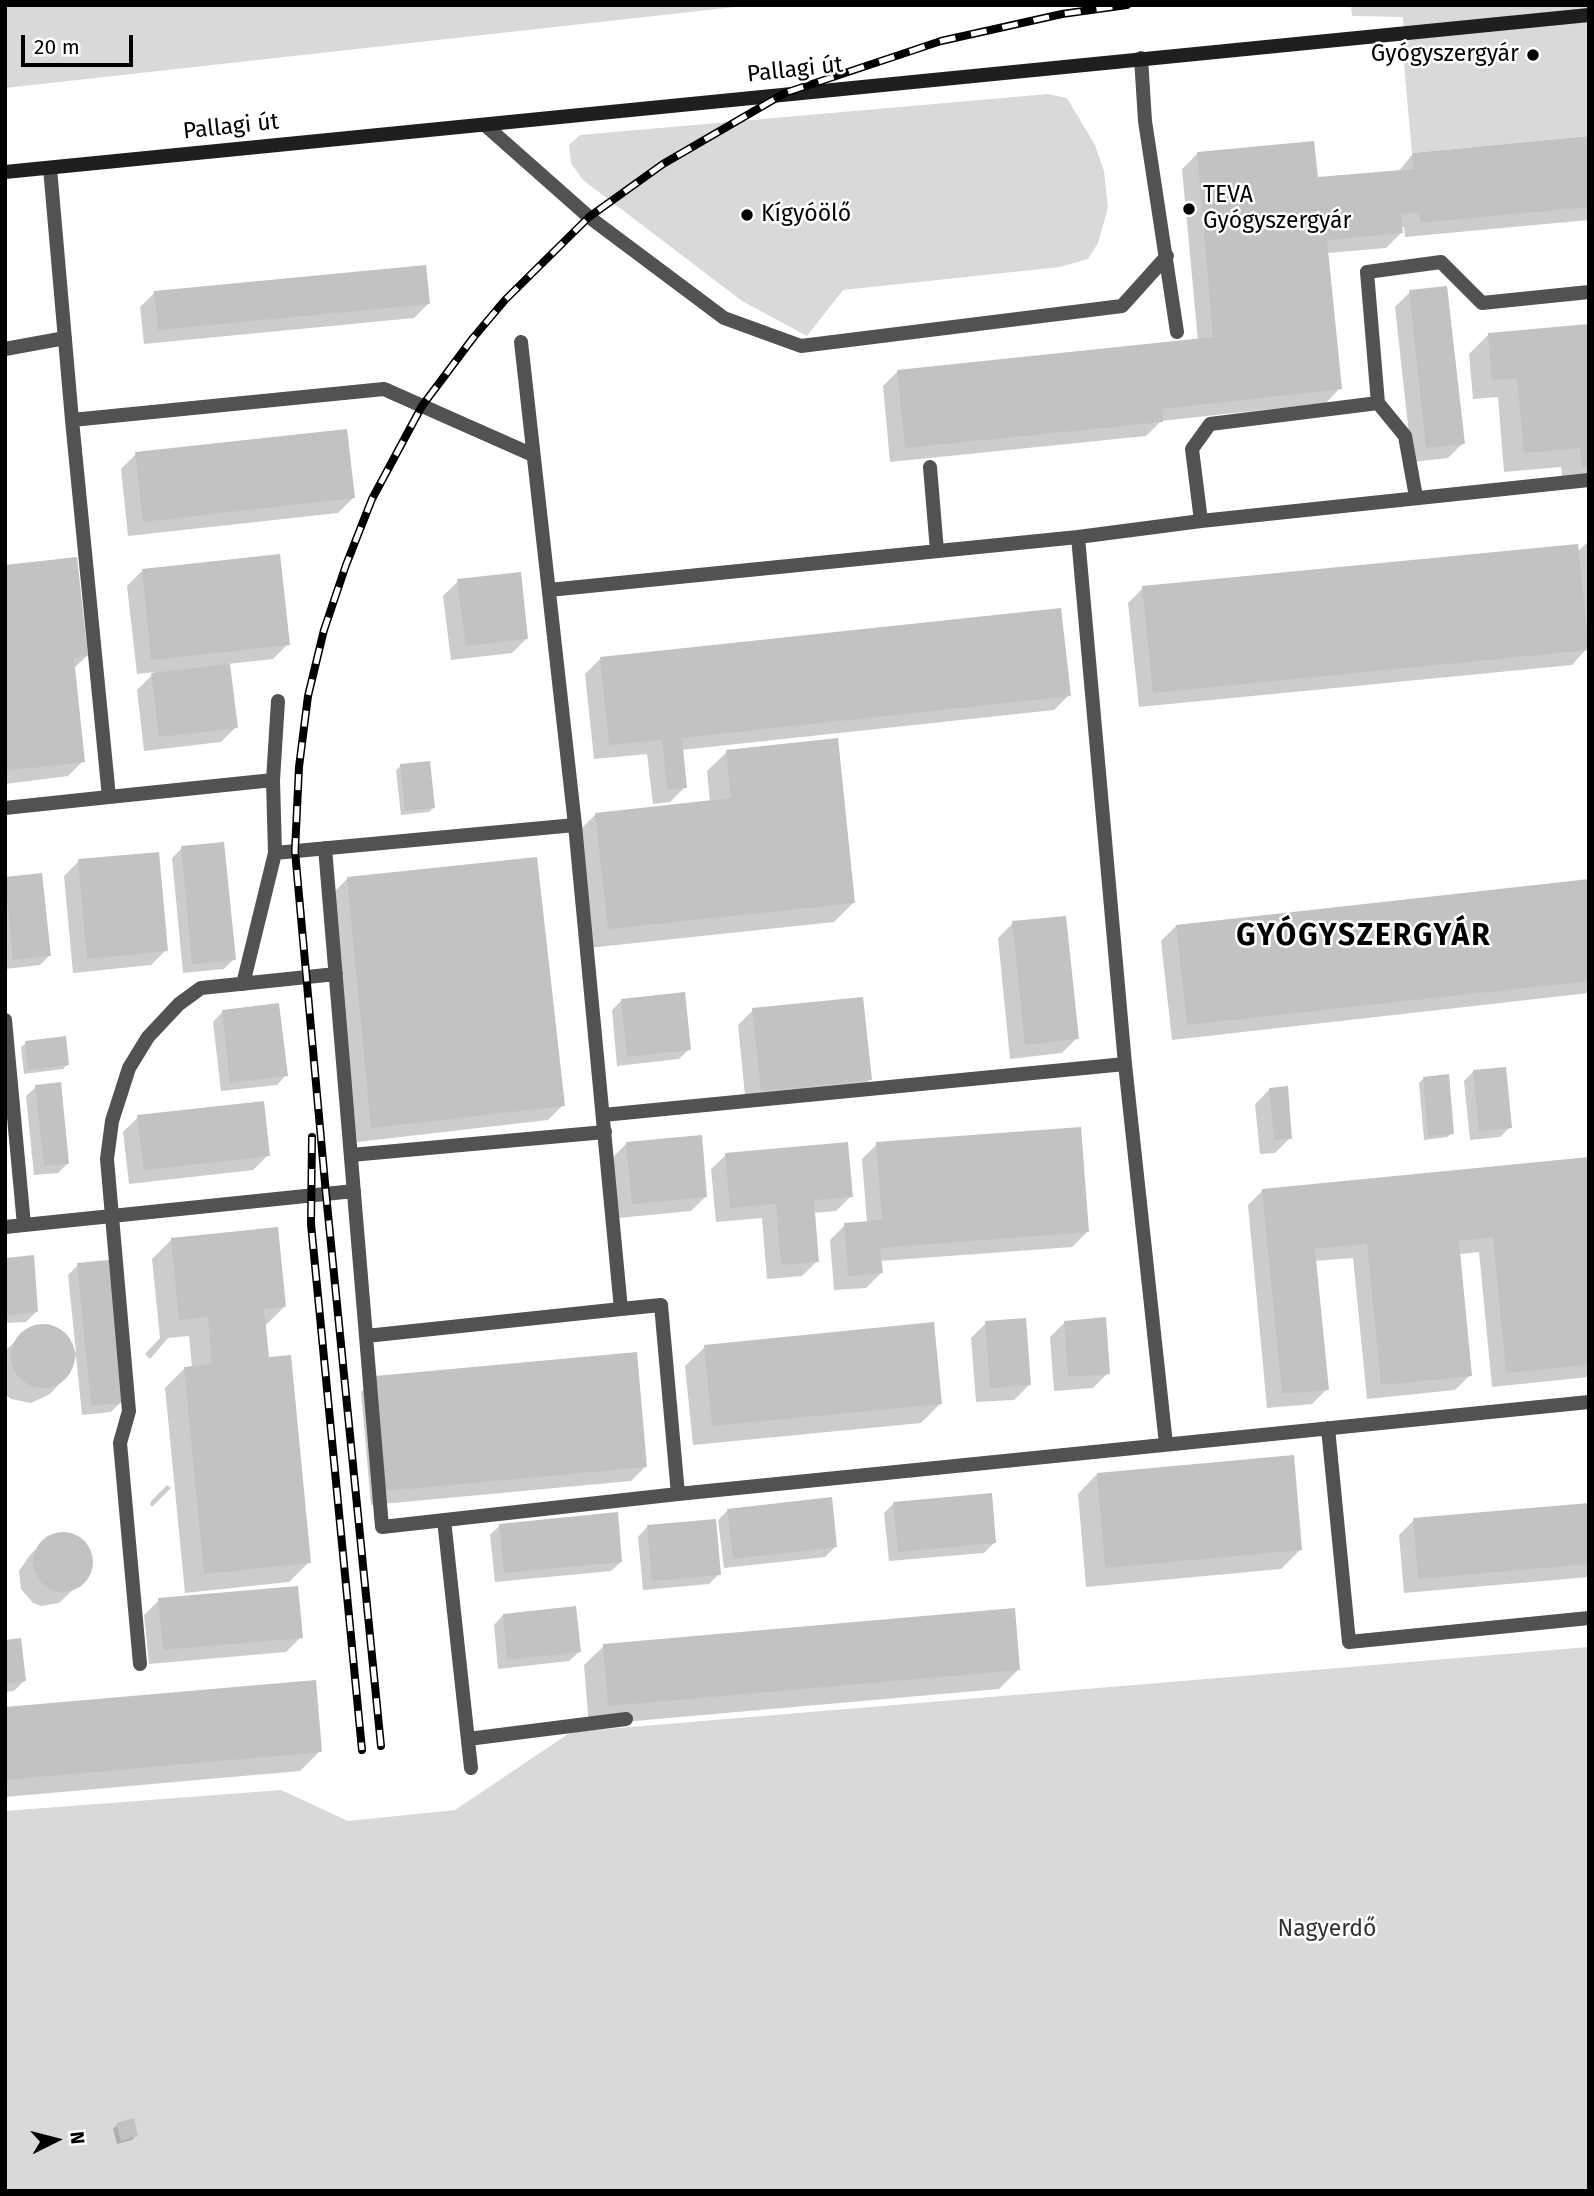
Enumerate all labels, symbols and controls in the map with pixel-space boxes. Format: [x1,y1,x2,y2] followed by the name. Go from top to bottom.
[24,21,136,65] scale bar
[34,34,80,60] text: 20 m
[1371,41,1519,69] place label: Gyógyszergyár
[1525,47,1541,63] marker: Gyógyszergyár
[746,51,844,89] street label: Pallagi út
[182,108,280,146] street label: Pallagi út
[1203,182,1351,236] place label: TEVA Gyógyszergyár
[761,201,851,229] place label: Kígyóölő
[1181,201,1197,217] marker: TEVA Gyógyszergyár
[739,207,755,223] marker: Kígyóölő
[1238,919,1490,955] district label: GYÓGYSZERGYÁR
[1277,1916,1377,1944] park label: Nagyerdő
[21,2105,91,2175] north arrow
[65,2130,89,2145] text: N

